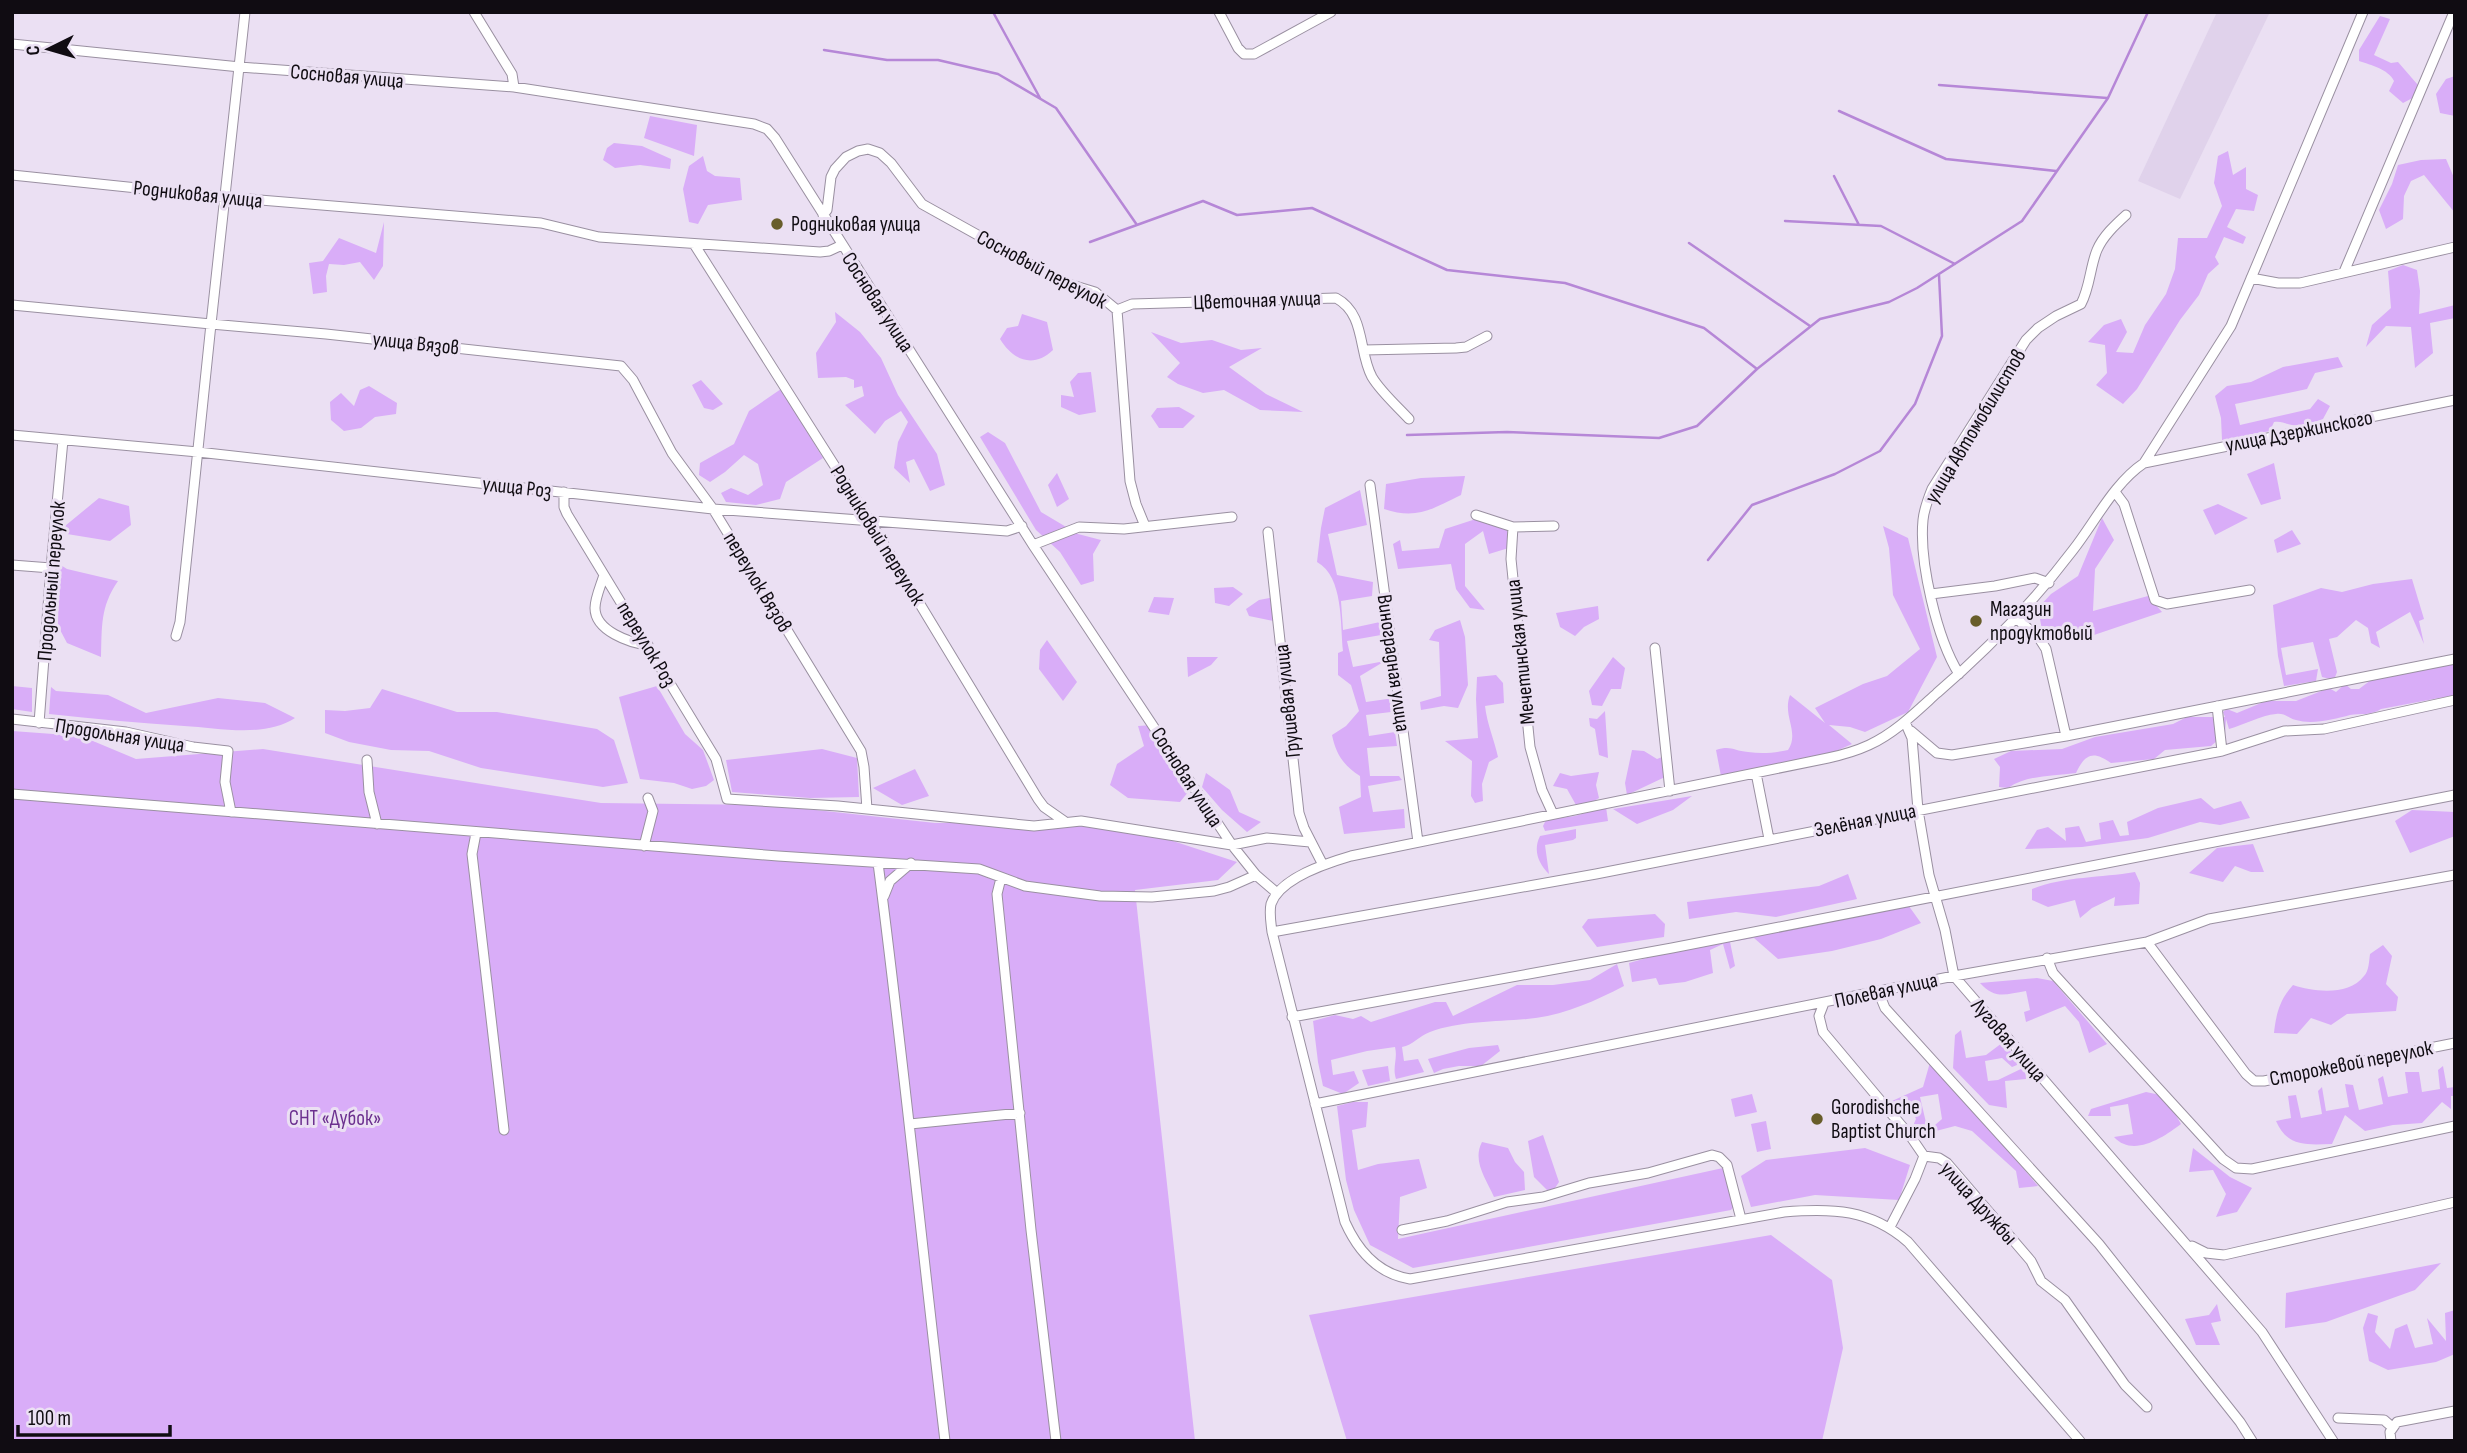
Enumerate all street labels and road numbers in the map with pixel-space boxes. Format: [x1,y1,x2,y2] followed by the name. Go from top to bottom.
[289,59,405,94] street label: Сосновая улица
[132,175,264,214] street label: Родниковая улица
[972,225,1111,314] street label: Сосновый переулок
[836,248,919,357] street label: Сосновая улица
[1193,286,1321,315] street label: Цветочная улица
[371,327,460,360] street label: улица Вязов
[1919,344,2031,508] street label: улица Автомобилистов
[2223,405,2375,458] street label: улица Дзержинского
[825,461,930,610] street label: Родниковый переулок
[481,471,553,504] street label: улица Роз
[32,500,71,662] street label: Продольный переулок
[718,528,797,637] street label: переулок Вязов
[1500,578,1541,726] street label: Мечетинская улица
[1372,593,1416,733] street label: Виноградная улица
[611,597,682,691] street label: переулок Роз
[1269,643,1306,759] street label: Грушевая улица
[54,713,186,758] street label: Продольная улица
[1145,723,1228,832] street label: Сосновая улица
[1812,798,1918,843] street label: Зелёная улица
[1832,967,1940,1014] street label: Полевая улица
[1965,993,2052,1087] street label: Луговая улица
[2267,1035,2435,1092] street label: Сторожевой переулок
[1935,1157,2022,1250] street label: улица Дружбы

